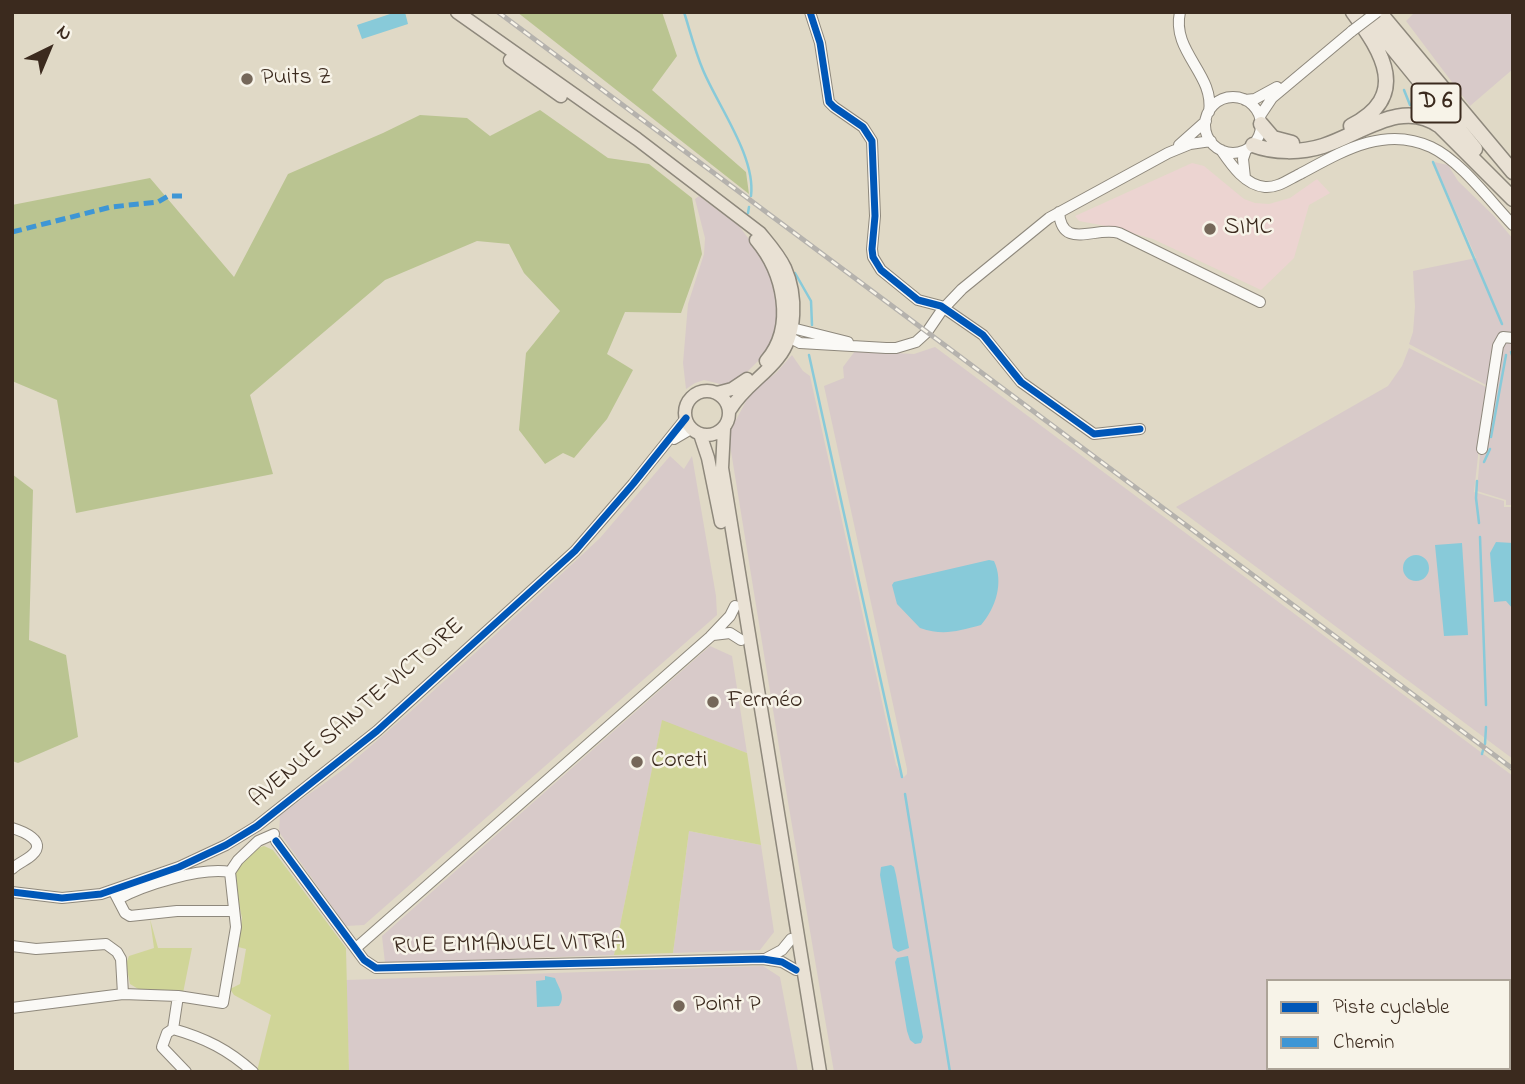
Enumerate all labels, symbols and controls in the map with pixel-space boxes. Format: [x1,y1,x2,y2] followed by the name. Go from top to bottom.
[14,14,84,84] north arrow
[50,19,78,48] text: N
[261,65,331,93] place label: Puits Z
[239,71,255,87] marker: Puits Z
[1412,83,1460,122] road number: D 6
[1224,215,1273,243] place label: SIMC
[1202,221,1218,237] marker: SIMC
[245,613,471,815] street label: AVENUE SAINTE-VICTOIRE
[727,688,803,716] place label: Ferméo
[705,694,721,710] marker: Ferméo
[651,748,707,776] place label: Coreti
[629,754,645,770] marker: Coreti
[392,930,626,962] street label: RUE EMMANUEL VITRIA
[1266,979,1511,1070] legend
[693,992,761,1020] place label: Point P
[1333,993,1449,1023] text: Piste cyclable
[671,998,687,1014] marker: Point P
[1333,1028,1394,1058] text: Chemin

